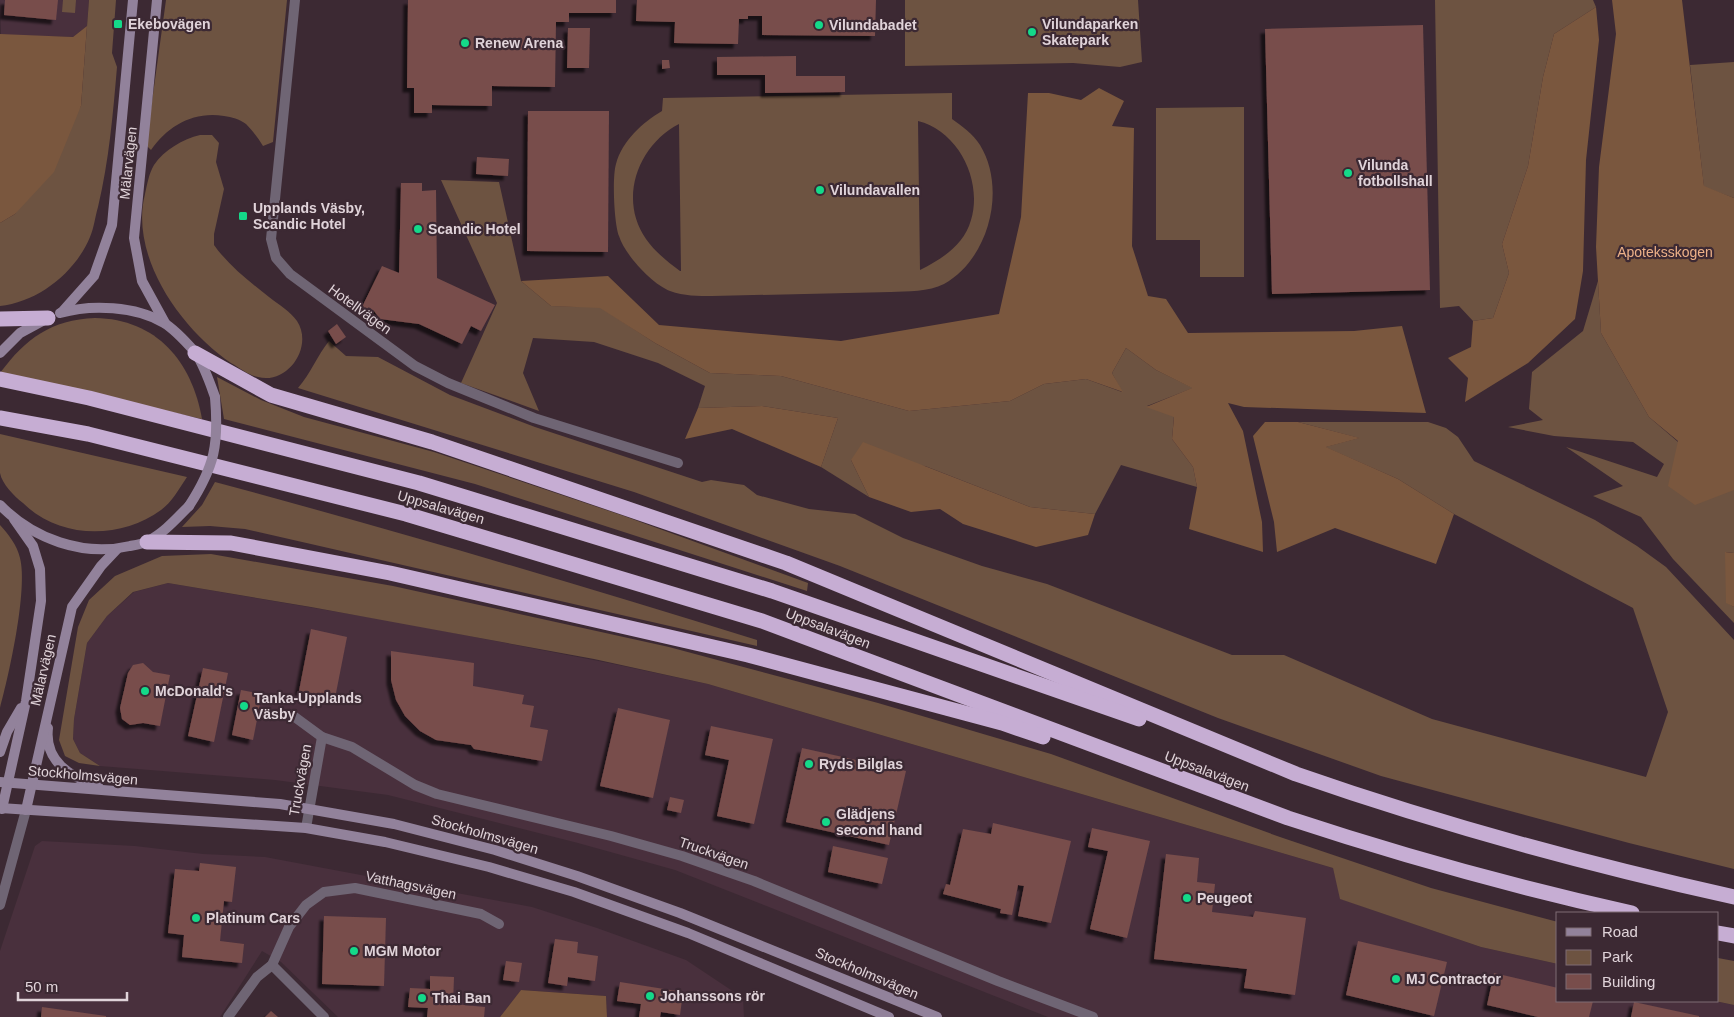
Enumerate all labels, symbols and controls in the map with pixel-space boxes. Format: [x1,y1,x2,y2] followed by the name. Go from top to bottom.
[128,16,210,32] place label: Ekebovägen
[1042,16,1138,48] place label: Vilundaparken Skatepark
[829,17,917,33] place label: Vilundabadet
[112,18,124,30] marker: Ekebovägen
[813,19,825,31] marker: Vilundabadet
[1026,26,1038,38] marker: Vilundaparken Skatepark
[475,35,563,51] place label: Renew Arena
[459,37,471,49] marker: Renew Arena
[116,126,140,200] street label: Mälarvägen
[1358,157,1433,189] place label: Vilunda fotbollshall
[1342,167,1354,179] marker: Vilunda fotbollshall
[830,182,920,198] place label: Vilundavallen
[814,184,826,196] marker: Vilundavallen
[253,200,365,232] place label: Upplands Väsby, Scandic Hotel
[237,210,249,222] marker: Upplands Väsby, Scandic Hotel
[428,221,521,237] place label: Scandic Hotel
[412,223,424,235] marker: Scandic Hotel
[1617,244,1713,260] park label: Apoteksskogen
[325,281,395,337] street label: Hotellvägen
[396,487,486,527] street label: Uppsalavägen
[783,604,873,652] street label: Uppsalavägen
[27,633,59,707] street label: Mälarvägen
[155,683,233,699] place label: McDonald's
[139,685,151,697] marker: McDonald's
[254,690,362,722] place label: Tanka-Upplands Väsby
[238,700,250,712] marker: Tanka-Upplands Väsby
[286,743,314,817] street label: Truckvägen
[1162,747,1252,795] street label: Uppsalavägen
[819,756,903,772] place label: Ryds Bilglas
[803,758,815,770] marker: Ryds Bilglas
[27,762,139,788] street label: Stockholmsvägen
[836,806,922,838] place label: Glädjens second hand
[430,811,540,857] street label: Stockholmsvägen
[820,816,832,828] marker: Glädjens second hand
[677,834,751,872] street label: Truckvägen
[364,868,458,902] street label: Vatthagsvägen
[1197,890,1253,906] place label: Peugeot
[1181,892,1193,904] marker: Peugeot
[206,910,300,926] place label: Platinum Cars
[190,912,202,924] marker: Platinum Cars
[1556,912,1719,1002] legend
[1602,923,1638,940] text: Road
[364,943,442,959] place label: MGM Motor
[813,944,921,1002] street label: Stockholmsvägen
[348,945,360,957] marker: MGM Motor
[1602,948,1633,965] text: Park
[18,970,126,1002] scale bar
[1406,971,1501,987] place label: MJ Contractor
[1390,973,1402,985] marker: MJ Contractor
[1602,973,1655,990] text: Building
[25,978,58,995] text: 50 m
[660,988,766,1004] place label: Johanssons rör
[432,990,491,1006] place label: Thai Ban
[644,990,656,1002] marker: Johanssons rör
[416,992,428,1004] marker: Thai Ban

